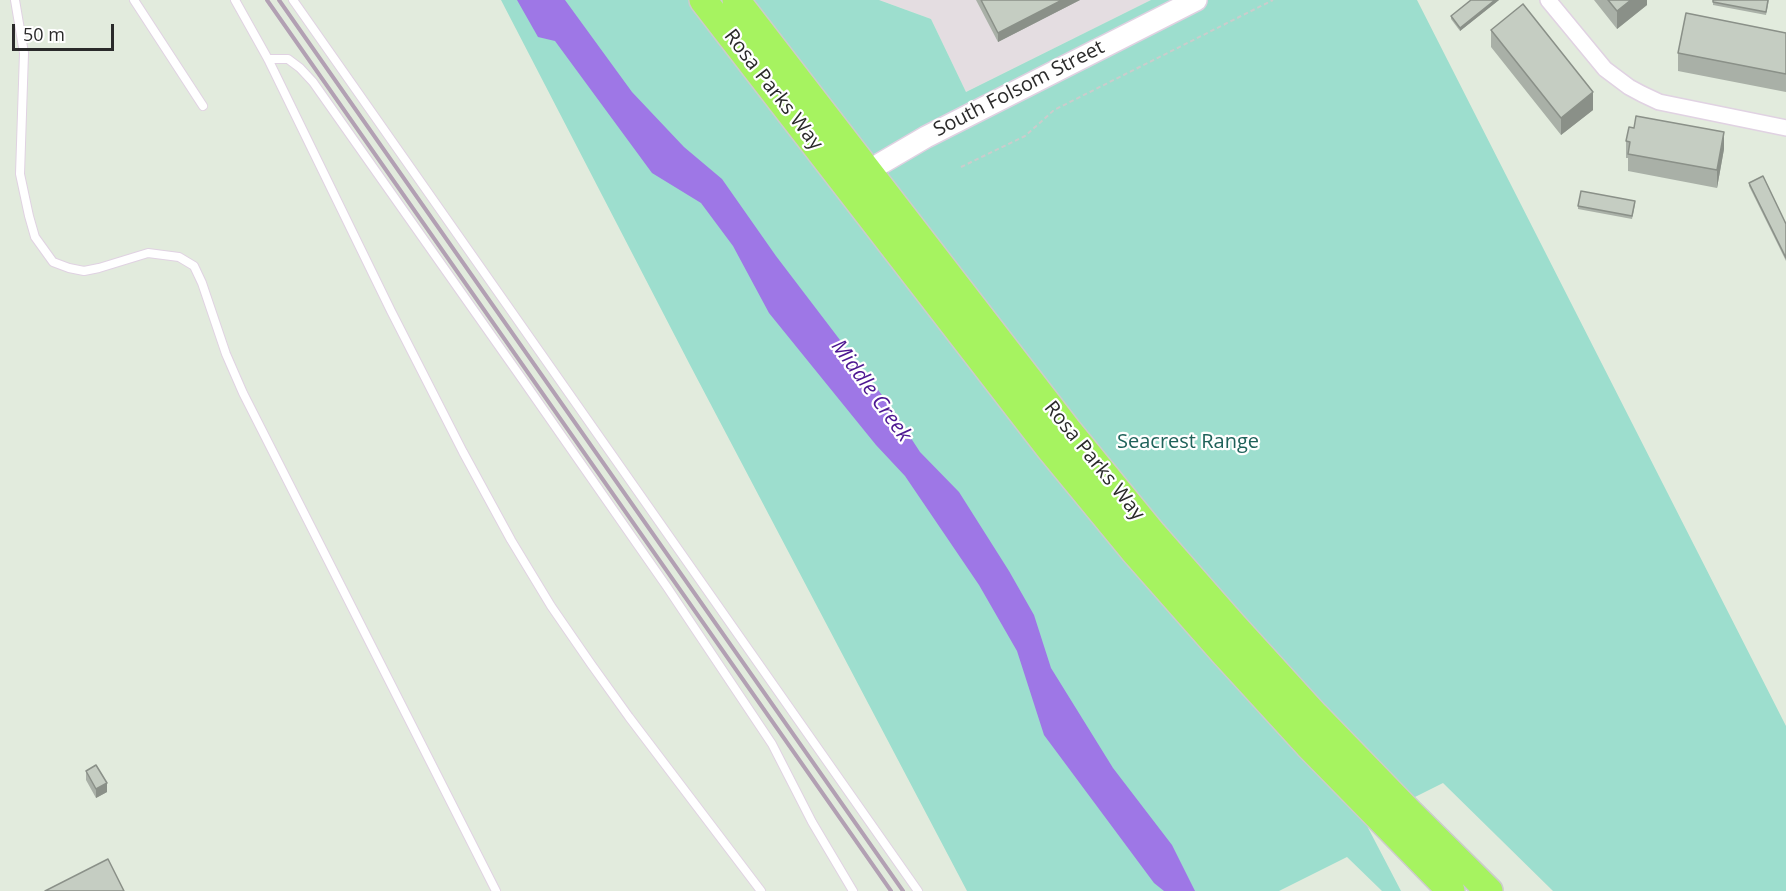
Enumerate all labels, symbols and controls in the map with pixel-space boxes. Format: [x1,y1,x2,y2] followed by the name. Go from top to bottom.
[15,12,117,50] scale bar
[23,22,65,46] text: 50 m
[718,25,828,155] street label: Rosa Parks Way
[930,36,1108,142] street label: South Folsom Street
[825,335,917,447] water label: Middle Creek
[1039,397,1149,525] street label: Rosa Parks Way
[1117,430,1259,454] park label: Seacrest Range

